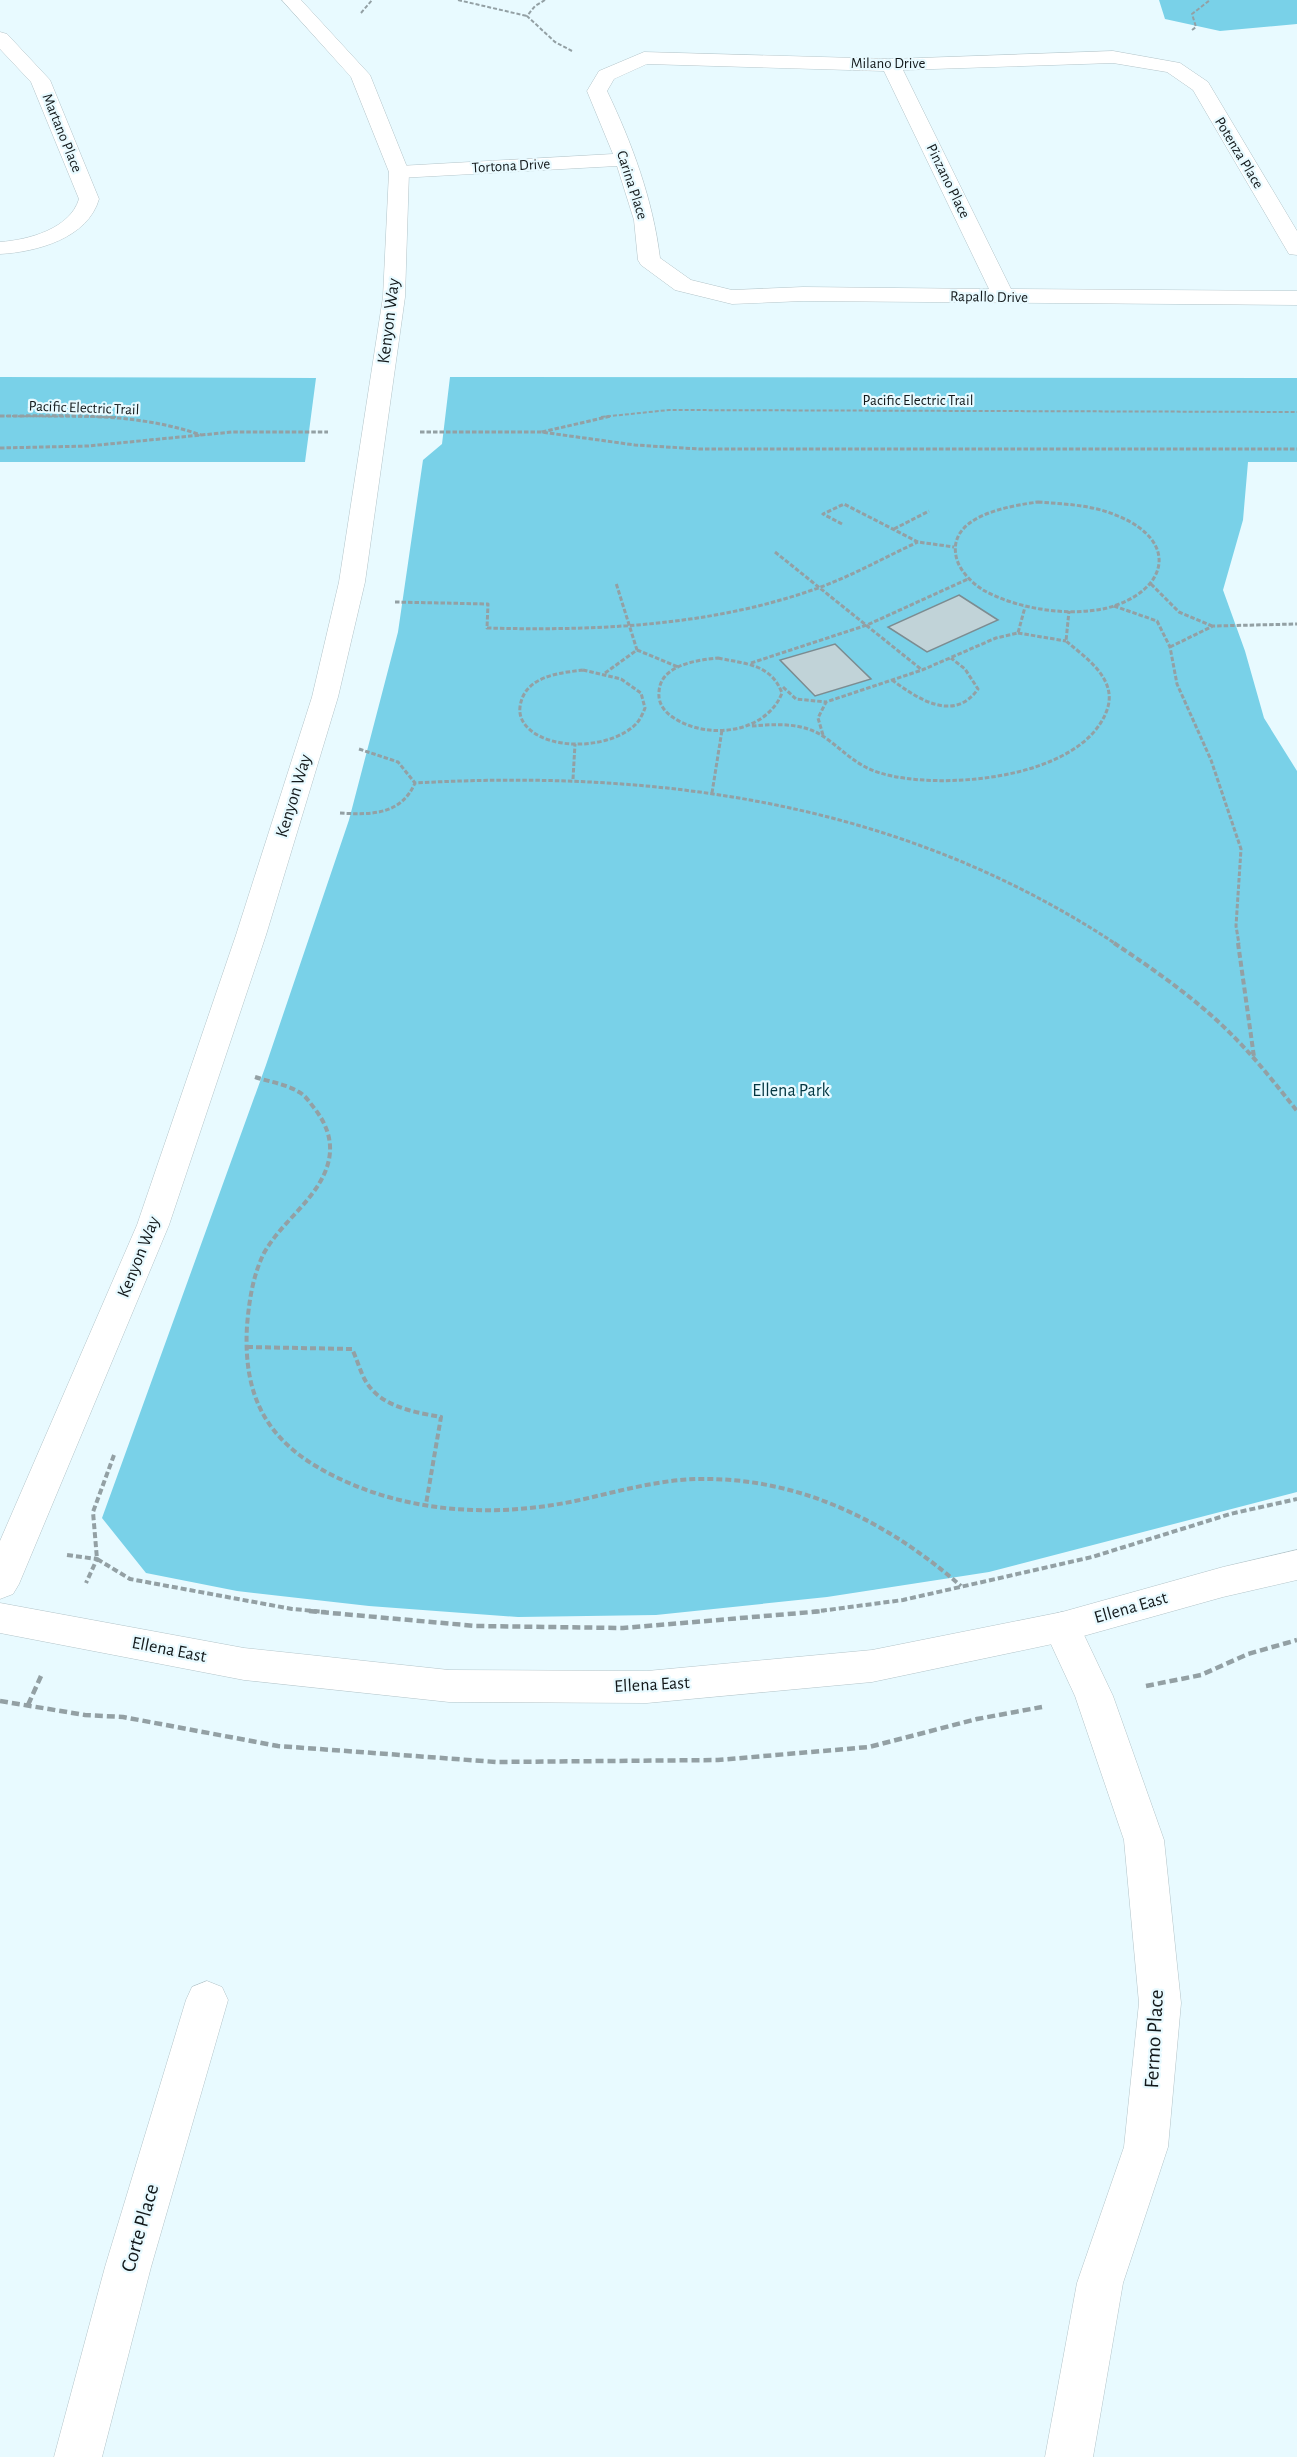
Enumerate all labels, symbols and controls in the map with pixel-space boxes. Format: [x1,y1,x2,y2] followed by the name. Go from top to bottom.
[851,56,925,71] street label: Milano Drive
[39,91,85,175] street label: Martano Place
[1212,115,1266,191] street label: Potenza Place
[924,141,972,221] street label: Pinzano Place
[614,149,650,221] street label: Carina Place
[471,156,551,176] street label: Tortona Drive
[375,277,403,365] street label: Kenyon Way
[950,289,1028,305] street label: Rapallo Drive
[863,393,973,408] street label: Pacific Electric Trail
[28,399,140,417] street label: Pacific Electric Trail
[273,752,315,840] street label: Kenyon Way
[752,1082,831,1100] park label: Ellena Park
[115,1214,164,1300] street label: Kenyon Way
[1092,1589,1170,1627] street label: Ellena East
[130,1634,208,1666] street label: Ellena East
[614,1674,690,1696] street label: Ellena East
[1141,1989,1167,2089] street label: Fermo Place
[117,2182,163,2274] street label: Corte Place

